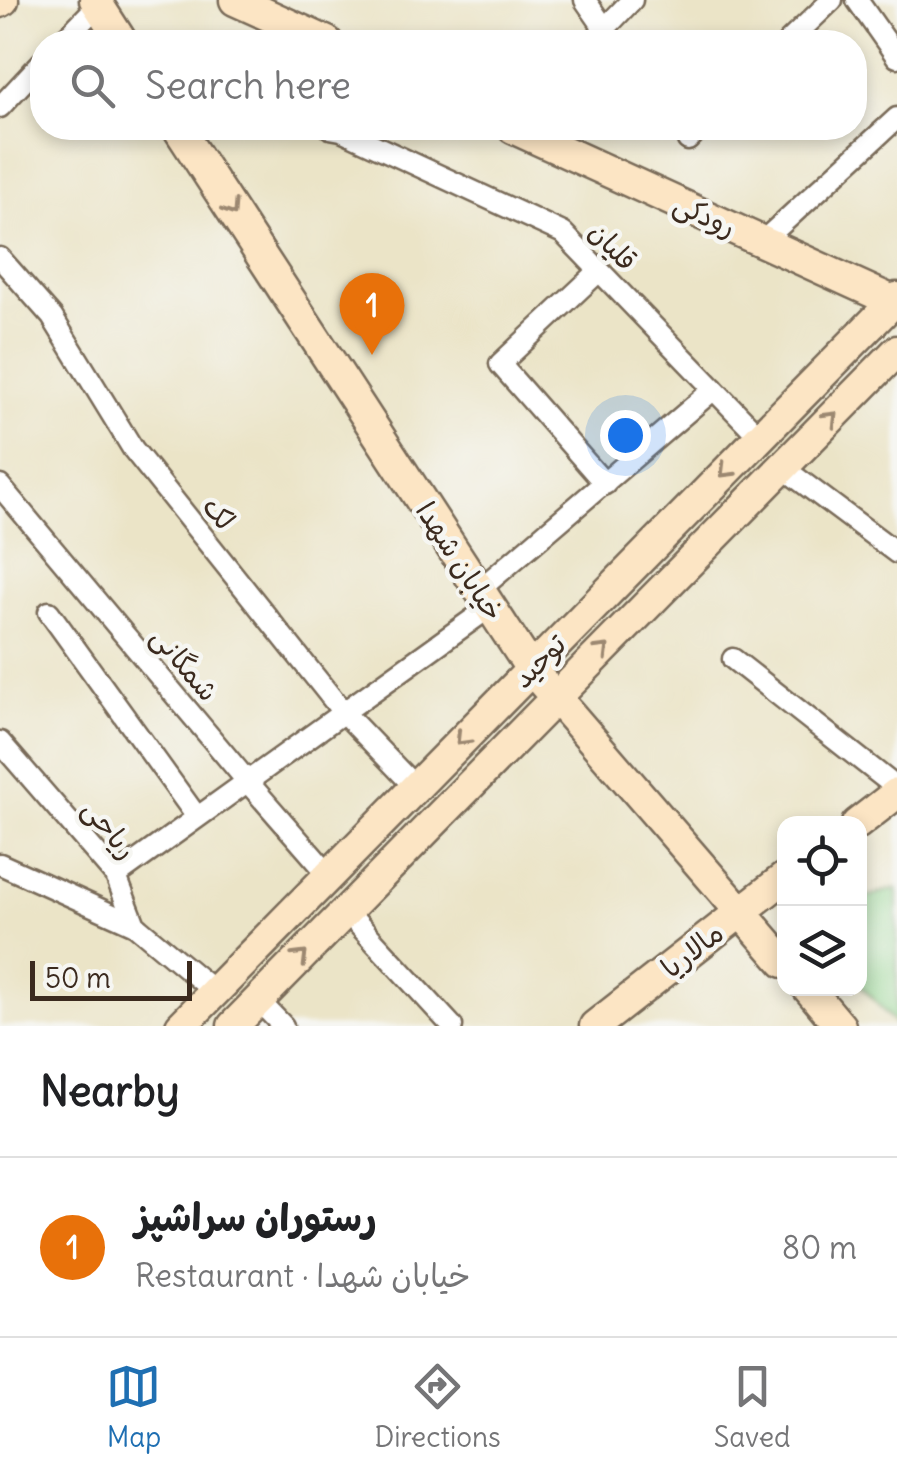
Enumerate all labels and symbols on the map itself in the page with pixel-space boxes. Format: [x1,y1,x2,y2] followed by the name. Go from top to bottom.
[668,185,742,245] street label: رودکی
[219,199,238,217] one-way arrow
[581,214,645,278] street label: قلیان
[340,272,404,355] pin: 1
[600,410,651,461] your location
[819,412,837,430] one-way arrow
[720,459,738,477] one-way arrow
[195,489,243,537] street label: لک
[408,495,512,627] street label: خیابان شهدا
[144,620,226,708] street label: شمگانی
[504,626,574,696] street label: توحید
[591,644,609,662] one-way arrow
[456,727,474,745] one-way arrow
[75,792,145,866] street label: ریاحی
[654,914,730,986] street label: مالاریا
[290,950,308,968] one-way arrow
[30,956,192,1000] scale bar

